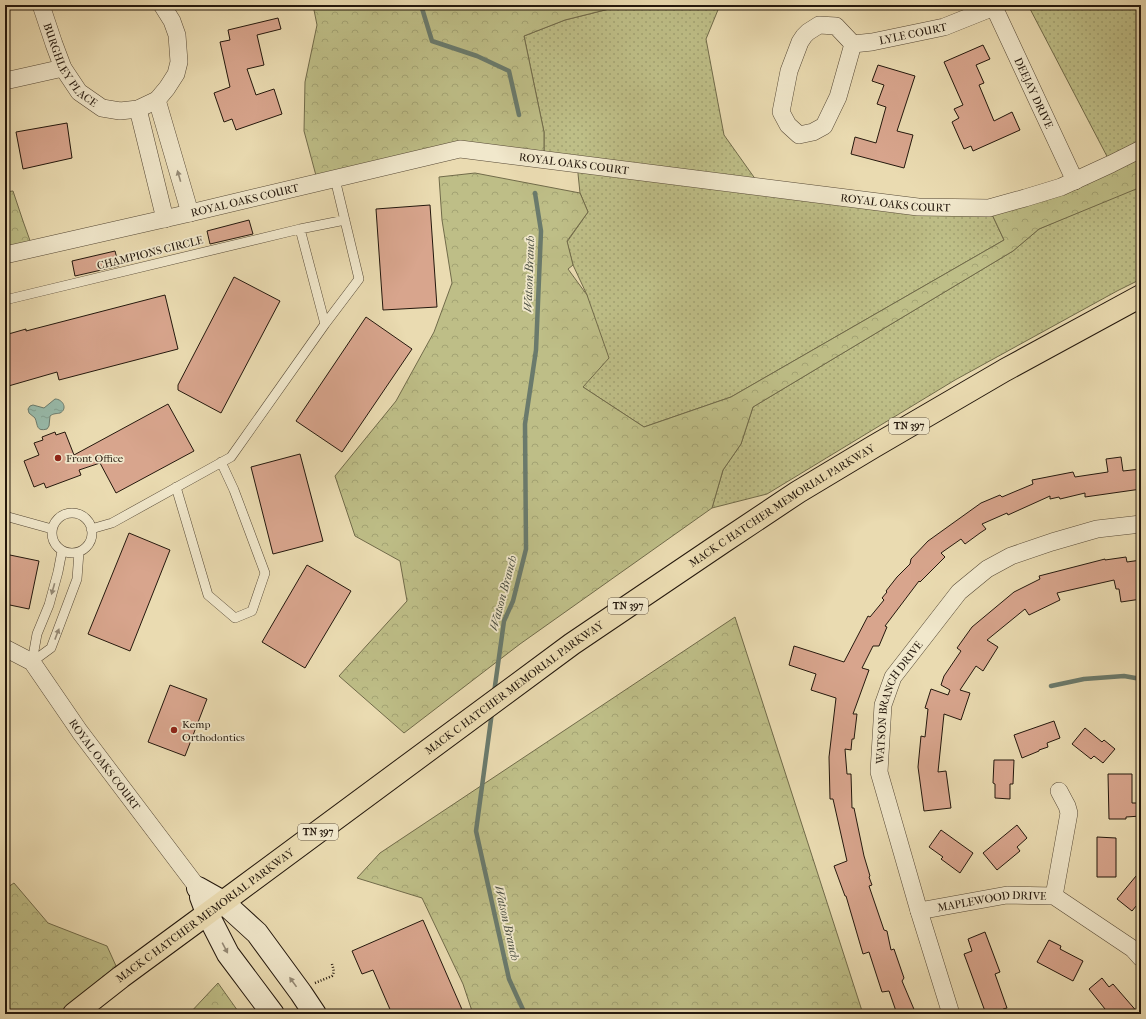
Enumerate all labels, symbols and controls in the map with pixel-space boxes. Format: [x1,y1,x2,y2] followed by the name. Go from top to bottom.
[878,20,949,47] street label: LYLE COURT
[41,21,100,110] street label: BURGHLEY PLACE
[1012,55,1056,131] street label: DEEJAY DRIVE
[518,150,630,177] street label: ROYAL OAKS COURT
[176,170,182,182] one-way arrow
[189,181,301,219] street label: ROYAL OAKS COURT
[840,191,951,214] street label: ROYAL OAKS COURT
[96,233,205,272] street label: CHAMPIONS CIRCLE
[521,235,537,313] water label: Watson Branch
[889,418,929,434] road number: TN 397
[687,441,877,570] street label: MACK C HATCHER MEMORIAL PARKWAY
[66,452,124,465] place label: Front Office
[53,453,63,463] marker: Front Office
[486,554,520,632] water label: Watson Branch
[50,583,56,595] one-way arrow
[608,598,648,614] road number: TN 397
[422,618,606,757] street label: MACK C HATCHER MEMORIAL PARKWAY
[54,628,60,640] one-way arrow
[873,638,925,765] street label: WATSON BRANCH DRIVE
[66,716,143,813] street label: ROYAL OAKS COURT
[182,718,245,744] place label: Kemp Orthodontics
[169,725,179,735] marker: Kemp Orthodontics
[298,824,338,840] road number: TN 397
[113,845,297,985] street label: MACK C HATCHER MEMORIAL PARKWAY
[492,884,522,962] water label: Watson Branch
[936,888,1047,914] street label: MAPLEWOOD DRIVE
[221,942,228,954] one-way arrow
[289,976,297,987] one-way arrow

